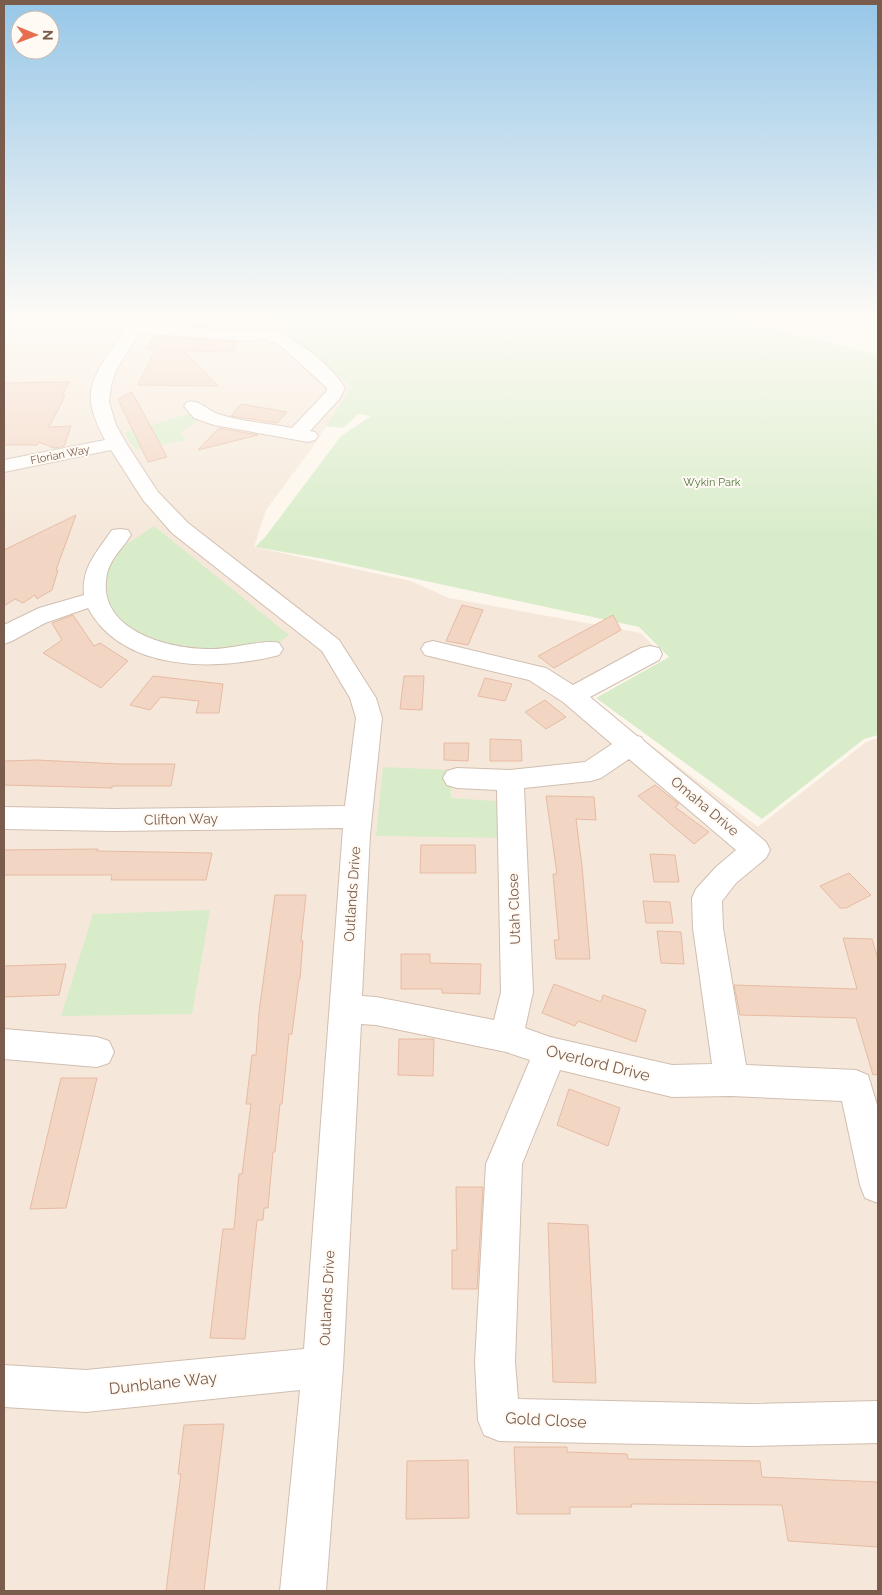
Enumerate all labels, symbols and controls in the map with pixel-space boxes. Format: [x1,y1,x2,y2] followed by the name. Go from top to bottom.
[10,10,60,60] north arrow
[40,30,56,41] text: N
[29,443,91,467] street label: Florian Way
[683,476,741,489] park label: Wykin Park
[668,773,742,839] street label: Omaha Drive
[144,810,219,828] street label: Clifton Way
[341,846,363,942] street label: Outlands Drive
[505,873,523,945] street label: Utah Close
[544,1041,652,1085] street label: Overlord Drive
[317,1250,337,1346] street label: Outlands Drive
[108,1368,218,1398] street label: Dunblane Way
[505,1408,587,1432] street label: Gold Close

